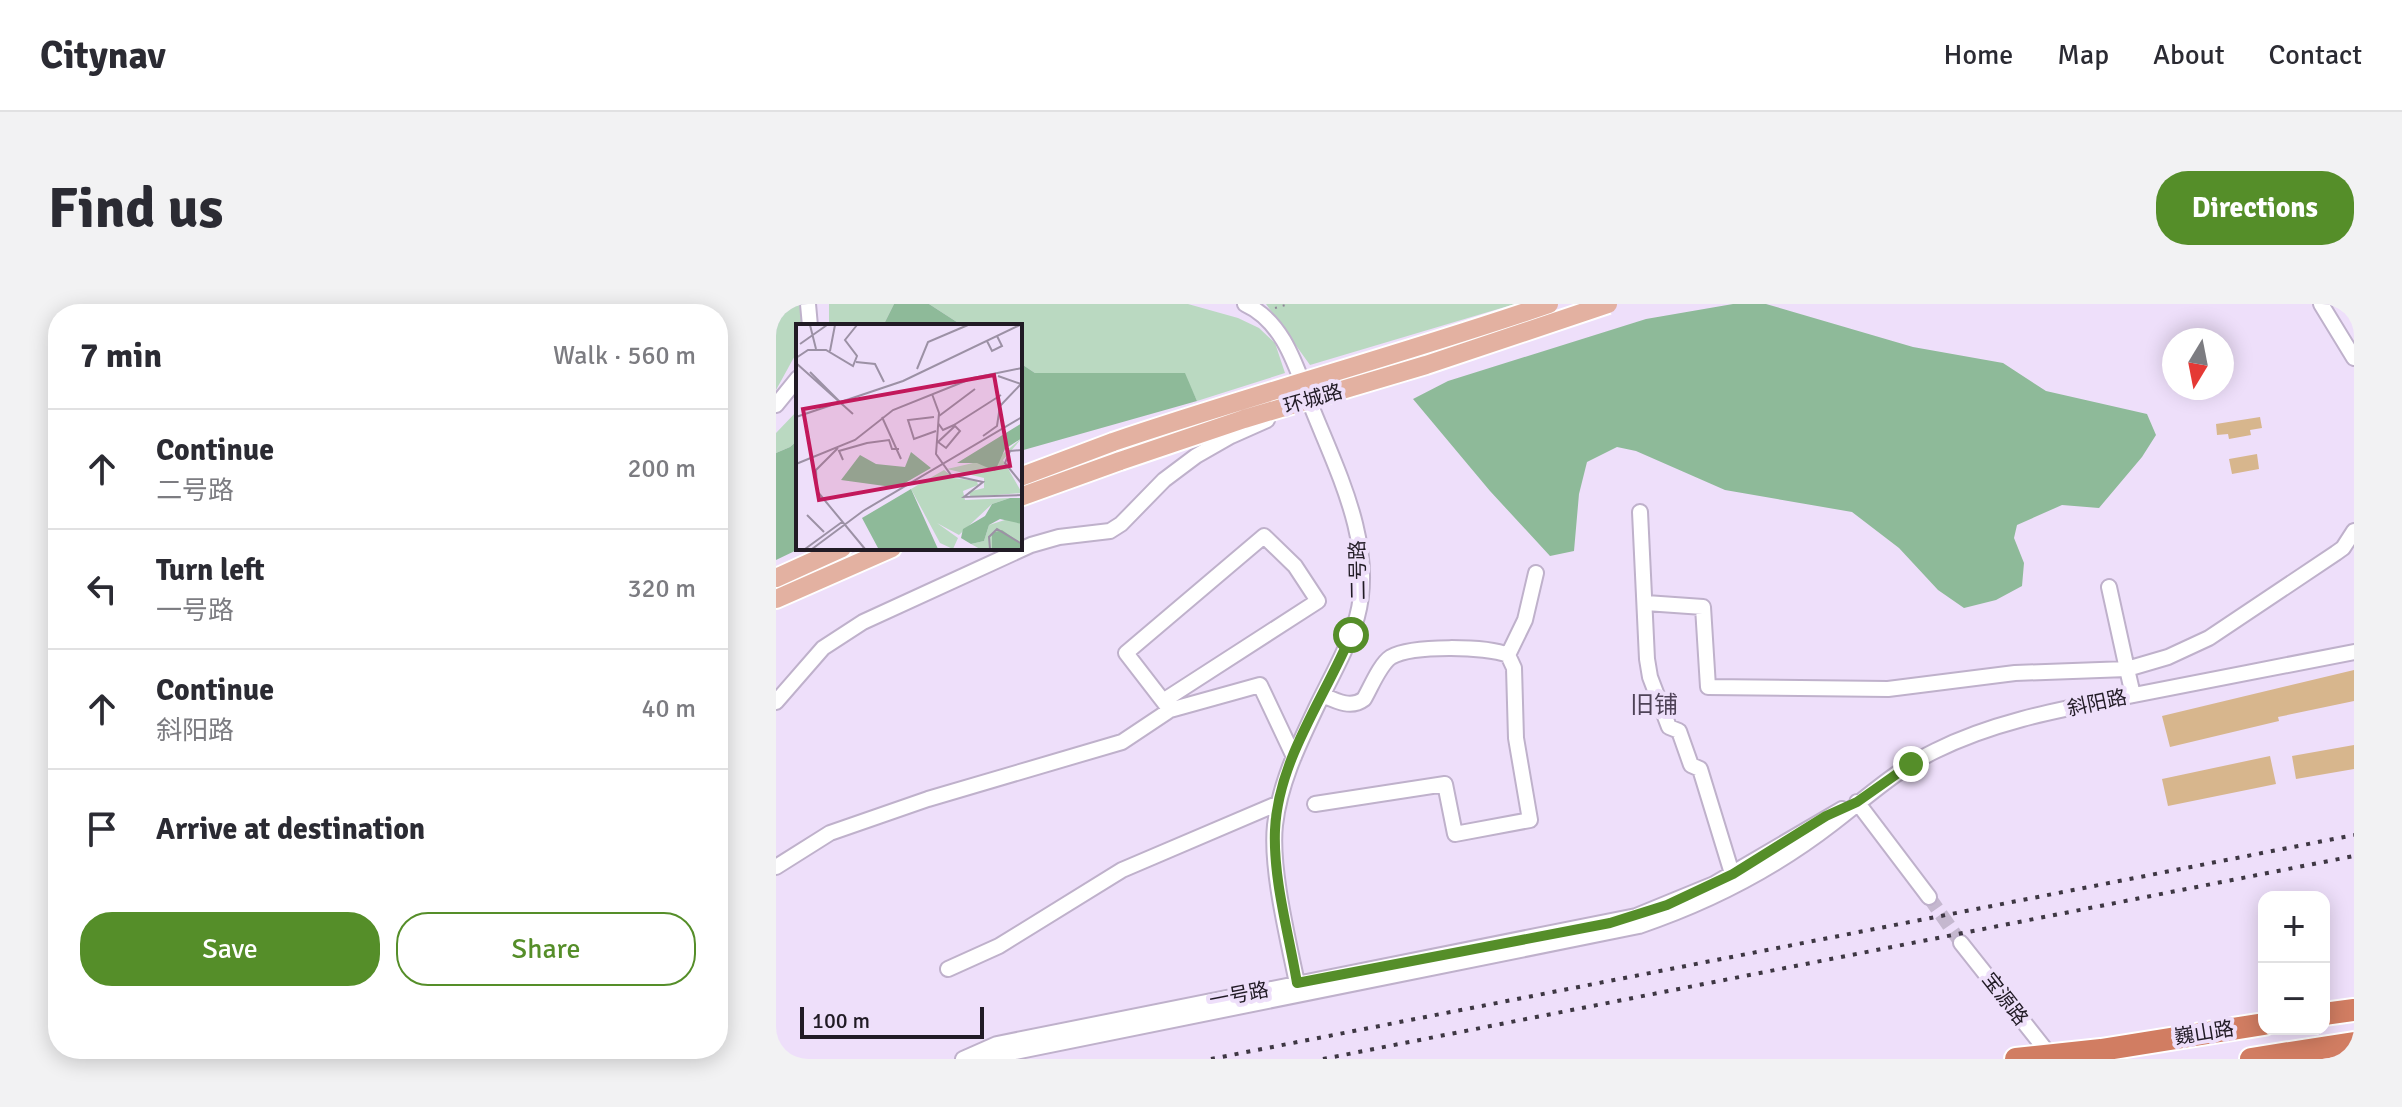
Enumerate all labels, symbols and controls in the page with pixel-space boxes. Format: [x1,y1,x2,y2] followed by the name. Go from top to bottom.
[40,32,166,79] text: Citynav
[1944,38,2013,72] text: Home
[2057,38,2109,72] text: Map
[2153,38,2225,72] text: About
[2269,38,2362,72] text: Contact
[2156,171,2354,245] button: Directions
[48,174,223,243] text: Find us
[796,324,1022,550] inset map
[2162,328,2234,400] north arrow
[80,335,162,377] text: 7 min
[553,340,696,372] text: Walk · 560 m
[1281,379,1345,419] street label: 环城路
[156,432,274,469] text: Continue
[80,447,124,491] icon: ahead
[627,453,696,485] text: 200 m
[156,475,234,507] text: 二号路
[1345,540,1371,600] street label: 二号路
[156,552,265,589] text: Turn left
[80,567,124,611] icon: left
[627,573,696,605] text: 320 m
[156,595,234,627] text: 一号路
[1333,617,1369,653] route start
[156,672,274,709] text: Continue
[2065,685,2129,721] street label: 斜阳路
[80,687,124,731] icon: ahead
[1630,690,1678,720] district label: 旧铺
[641,693,696,725] text: 40 m
[156,715,234,747] text: 斜阳路
[1893,746,1929,782] route end
[80,807,124,851] icon: arrive
[156,811,425,848] text: Arrive at destination
[2258,891,2330,1035] map controls
[2258,891,2330,963] button: +
[80,912,380,986] button: Save
[396,912,696,986] button: Share
[2258,963,2330,1035] button: −
[1977,968,2033,1030] street label: 宝源路
[1207,977,1271,1013] street label: 一号路
[800,1003,984,1039] scale bar
[812,1007,870,1034] text: 100 m
[2172,1016,2236,1050] street label: 巍山路

